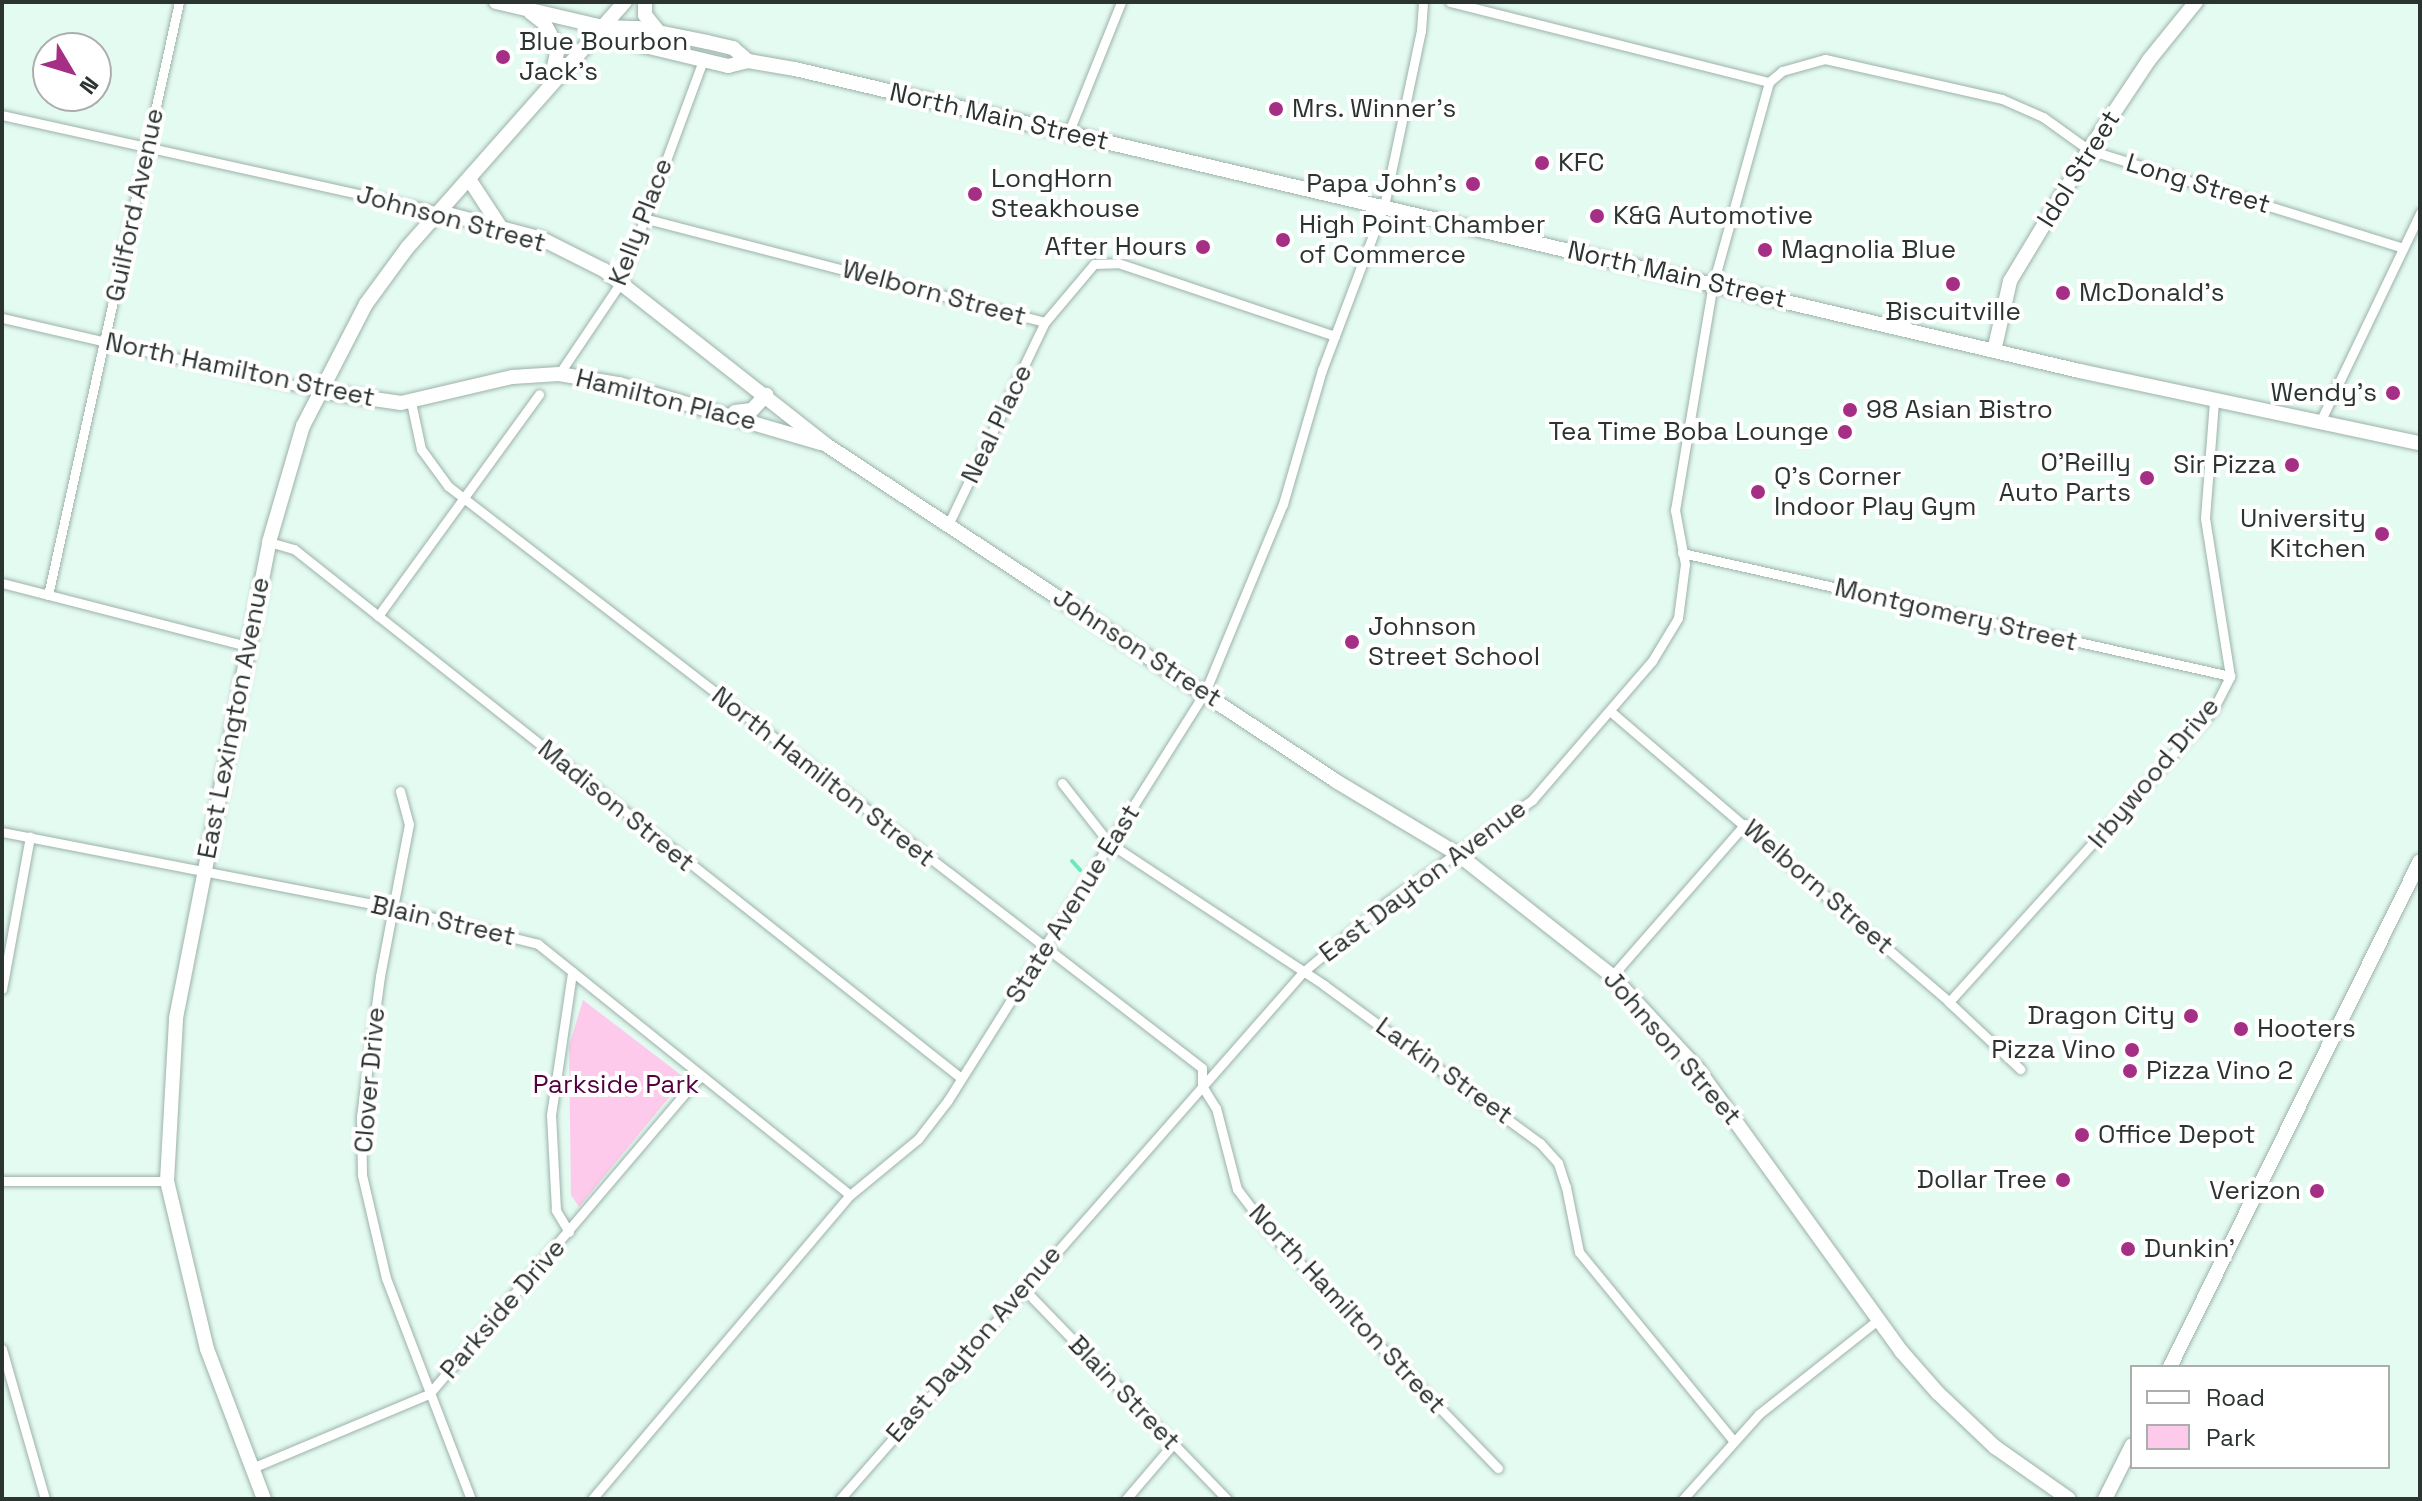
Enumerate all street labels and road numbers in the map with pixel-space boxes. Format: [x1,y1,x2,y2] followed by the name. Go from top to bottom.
[887,77,1111,157] street label: North Main Street
[99,105,171,305] street label: Guilford Avenue
[2031,105,2127,233] street label: Idol Street
[2122,147,2274,221] street label: Long Street
[602,154,680,290] street label: Kelly Place
[353,179,549,259] street label: Johnson Street
[1565,235,1789,315] street label: North Main Street
[839,253,1029,333] street label: Welborn Street
[103,326,377,414] street label: North Hamilton Street
[955,360,1039,488] street label: Neal Place
[573,363,759,437] street label: Hamilton Place
[1832,572,2080,658] street label: Montgomery Street
[191,574,277,862] street label: East Lexington Avenue
[1047,582,1227,714] street label: Johnson Street
[705,680,941,874] street label: North Hamilton Street
[2082,691,2226,855] street label: Irbywood Drive
[532,733,700,879] street label: Madison Street
[1313,793,1533,969] street label: East Dayton Avenue
[999,799,1147,1009] street label: State Avenue East
[1737,813,1899,961] street label: Welborn Street
[368,889,518,953] street label: Blain Street
[1596,964,1748,1132] street label: Johnson Street
[348,1006,392,1154] street label: Clover Drive
[1370,1011,1518,1131] street label: Larkin Street
[1242,1198,1452,1420] street label: North Hamilton Street
[434,1233,572,1385] street label: Parkside Drive
[880,1239,1068,1449] street label: East Dayton Avenue
[1062,1329,1186,1457] street label: Blain Street

